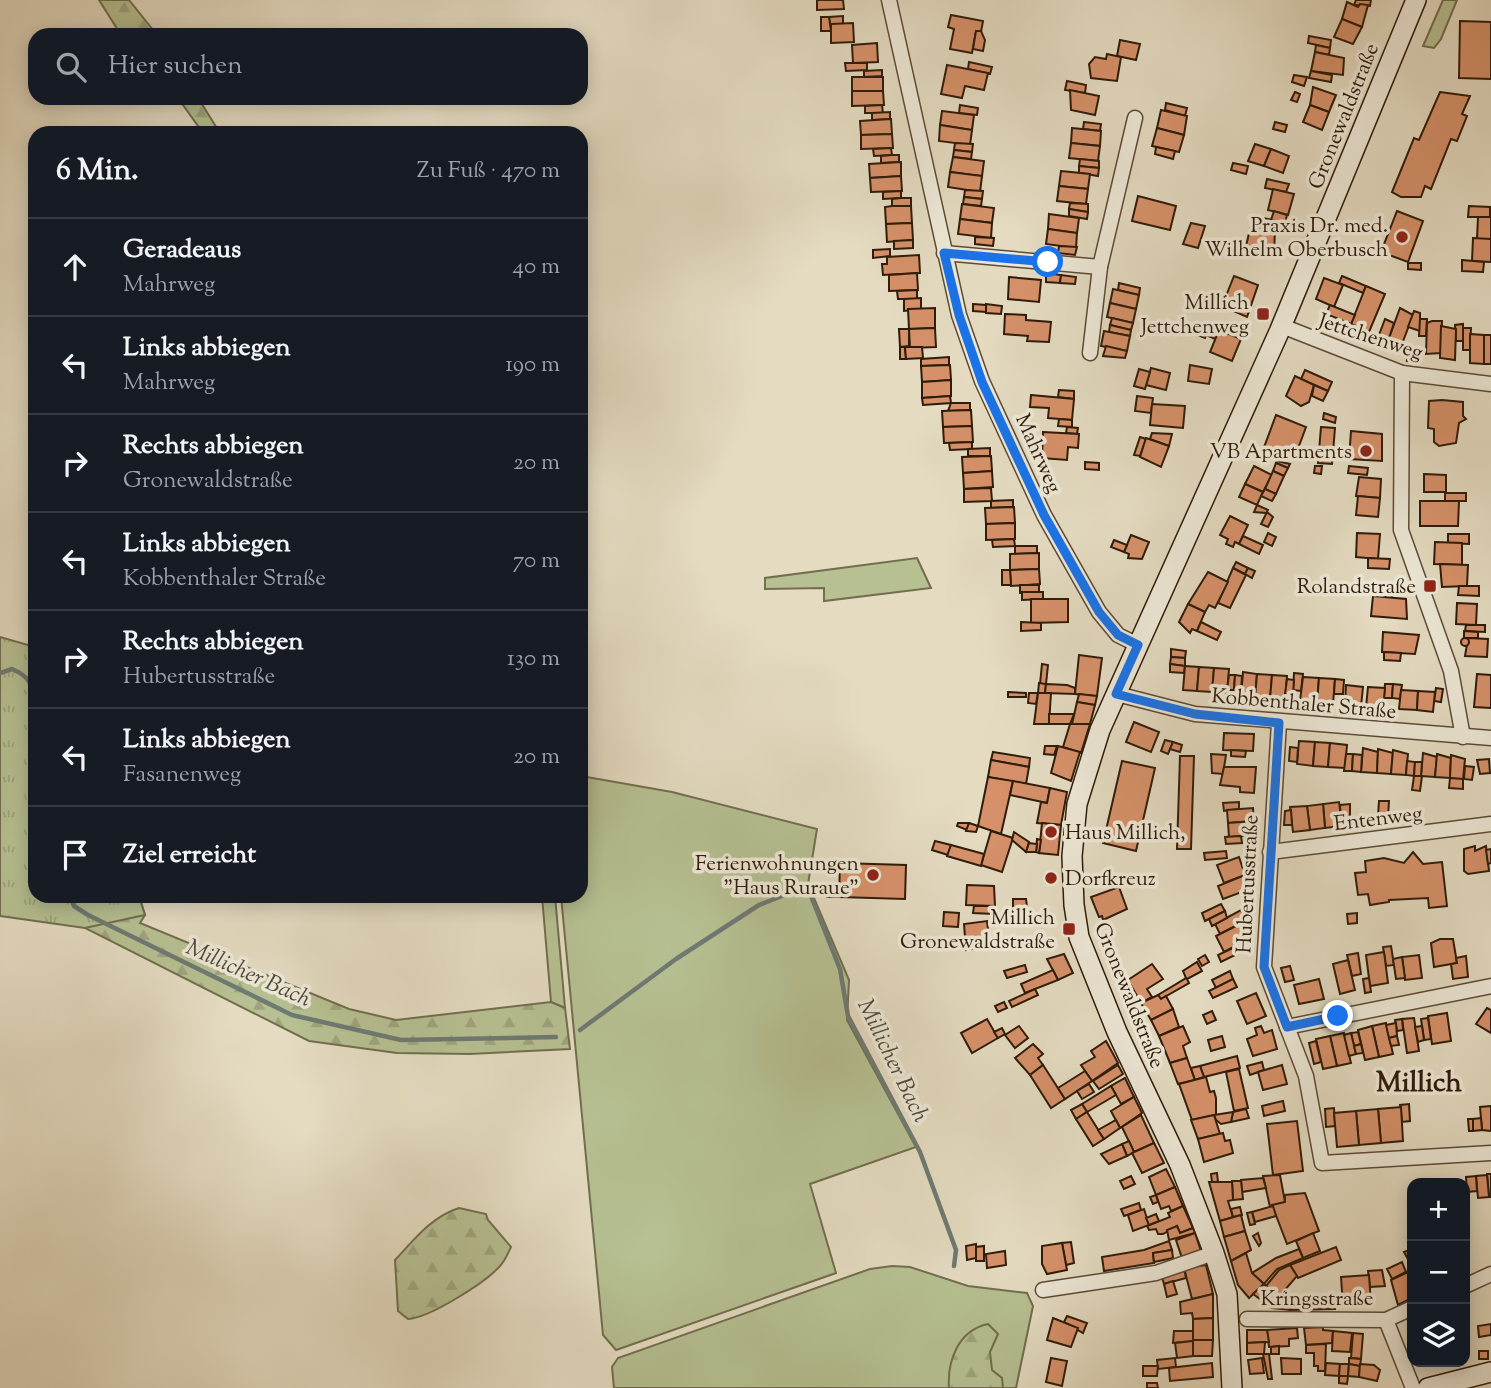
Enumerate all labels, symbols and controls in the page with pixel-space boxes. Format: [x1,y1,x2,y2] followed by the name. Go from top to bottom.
[28,28,588,105] search box
[1302,39,1388,194] street label: Gronewaldstraße
[52,48,90,86] icon: search
[108,48,243,85] text: Hier suchen
[56,150,139,193] text: 6 Min.
[417,155,560,188] text: Zu Fuß · 470 m
[1204,212,1388,266] place label: Praxis Dr. med. Wilhelm Oberbusch
[1394,229,1410,245] marker: Praxis Dr. med. Wilhelm Oberbusch
[123,232,241,269] text: Geradeaus
[1032,246,1063,277] route start
[56,248,94,286] icon: ahead
[513,251,560,284] text: 40 m
[123,269,215,302] text: Mahrweg
[1140,289,1249,343] place label: Millich Jettchenweg
[1255,306,1271,322] marker: Millich Jettchenweg
[1313,307,1427,369] street label: Jettchenweg
[123,330,291,367] text: Links abbiegen
[56,346,94,384] icon: left
[505,349,560,382] text: 190 m
[123,367,215,400] text: Mahrweg
[1006,409,1068,498] street label: Mahrweg
[123,428,304,465] text: Rechts abbiegen
[1210,438,1352,468] place label: VB Apartments
[1358,443,1374,459] marker: VB Apartments
[56,444,94,482] icon: right
[513,447,560,480] text: 20 m
[123,465,293,498] text: Gronewaldstraße
[123,526,291,563] text: Links abbiegen
[56,542,94,580] icon: left
[513,545,560,578] text: 70 m
[123,563,326,596] text: Kobbenthaler Straße
[1297,573,1416,603] place label: Rolandstraße
[1422,578,1438,594] marker: Rolandstraße
[123,624,304,661] text: Rechts abbiegen
[56,640,94,678] icon: right
[507,643,560,676] text: 130 m
[123,661,275,694] text: Hubertusstraße
[1210,682,1397,728] street label: Kobbenthaler Straße
[123,722,291,759] text: Links abbiegen
[56,738,94,776] icon: left
[513,741,560,774] text: 20 m
[123,759,241,792] text: Fasanenweg
[1332,800,1424,840] street label: Entenweg
[1230,814,1268,954] street label: Hubertusstraße
[1065,819,1186,849] place label: Haus Millich,
[1043,824,1059,840] marker: Haus Millich,
[56,836,94,874] icon: arrive
[123,837,256,874] text: Ziel erreicht
[695,850,859,904] place label: Ferienwohnungen "Haus Ruraue"
[1065,865,1156,895] place label: Dorfkreuz
[865,867,881,883] marker: Ferienwohnungen "Haus Ruraue"
[1043,870,1059,886] marker: Dorfkreuz
[900,904,1055,958] place label: Millich Gronewaldstraße
[1085,918,1171,1073] street label: Gronewaldstraße
[1061,921,1077,937] marker: Millich Gronewaldstraße
[180,932,316,1017] water label: Millicher Bach
[848,994,936,1128] water label: Millicher Bach
[1322,1000,1353,1031] route end
[1376,1064,1463,1104] district label: Millich
[1407,1178,1470,1367] map controls
[1407,1178,1470,1241] button: +
[1407,1241,1470,1304] button: −
[1260,1285,1374,1315] street label: Kringsstraße
[1407,1304,1470,1367] button: layers

